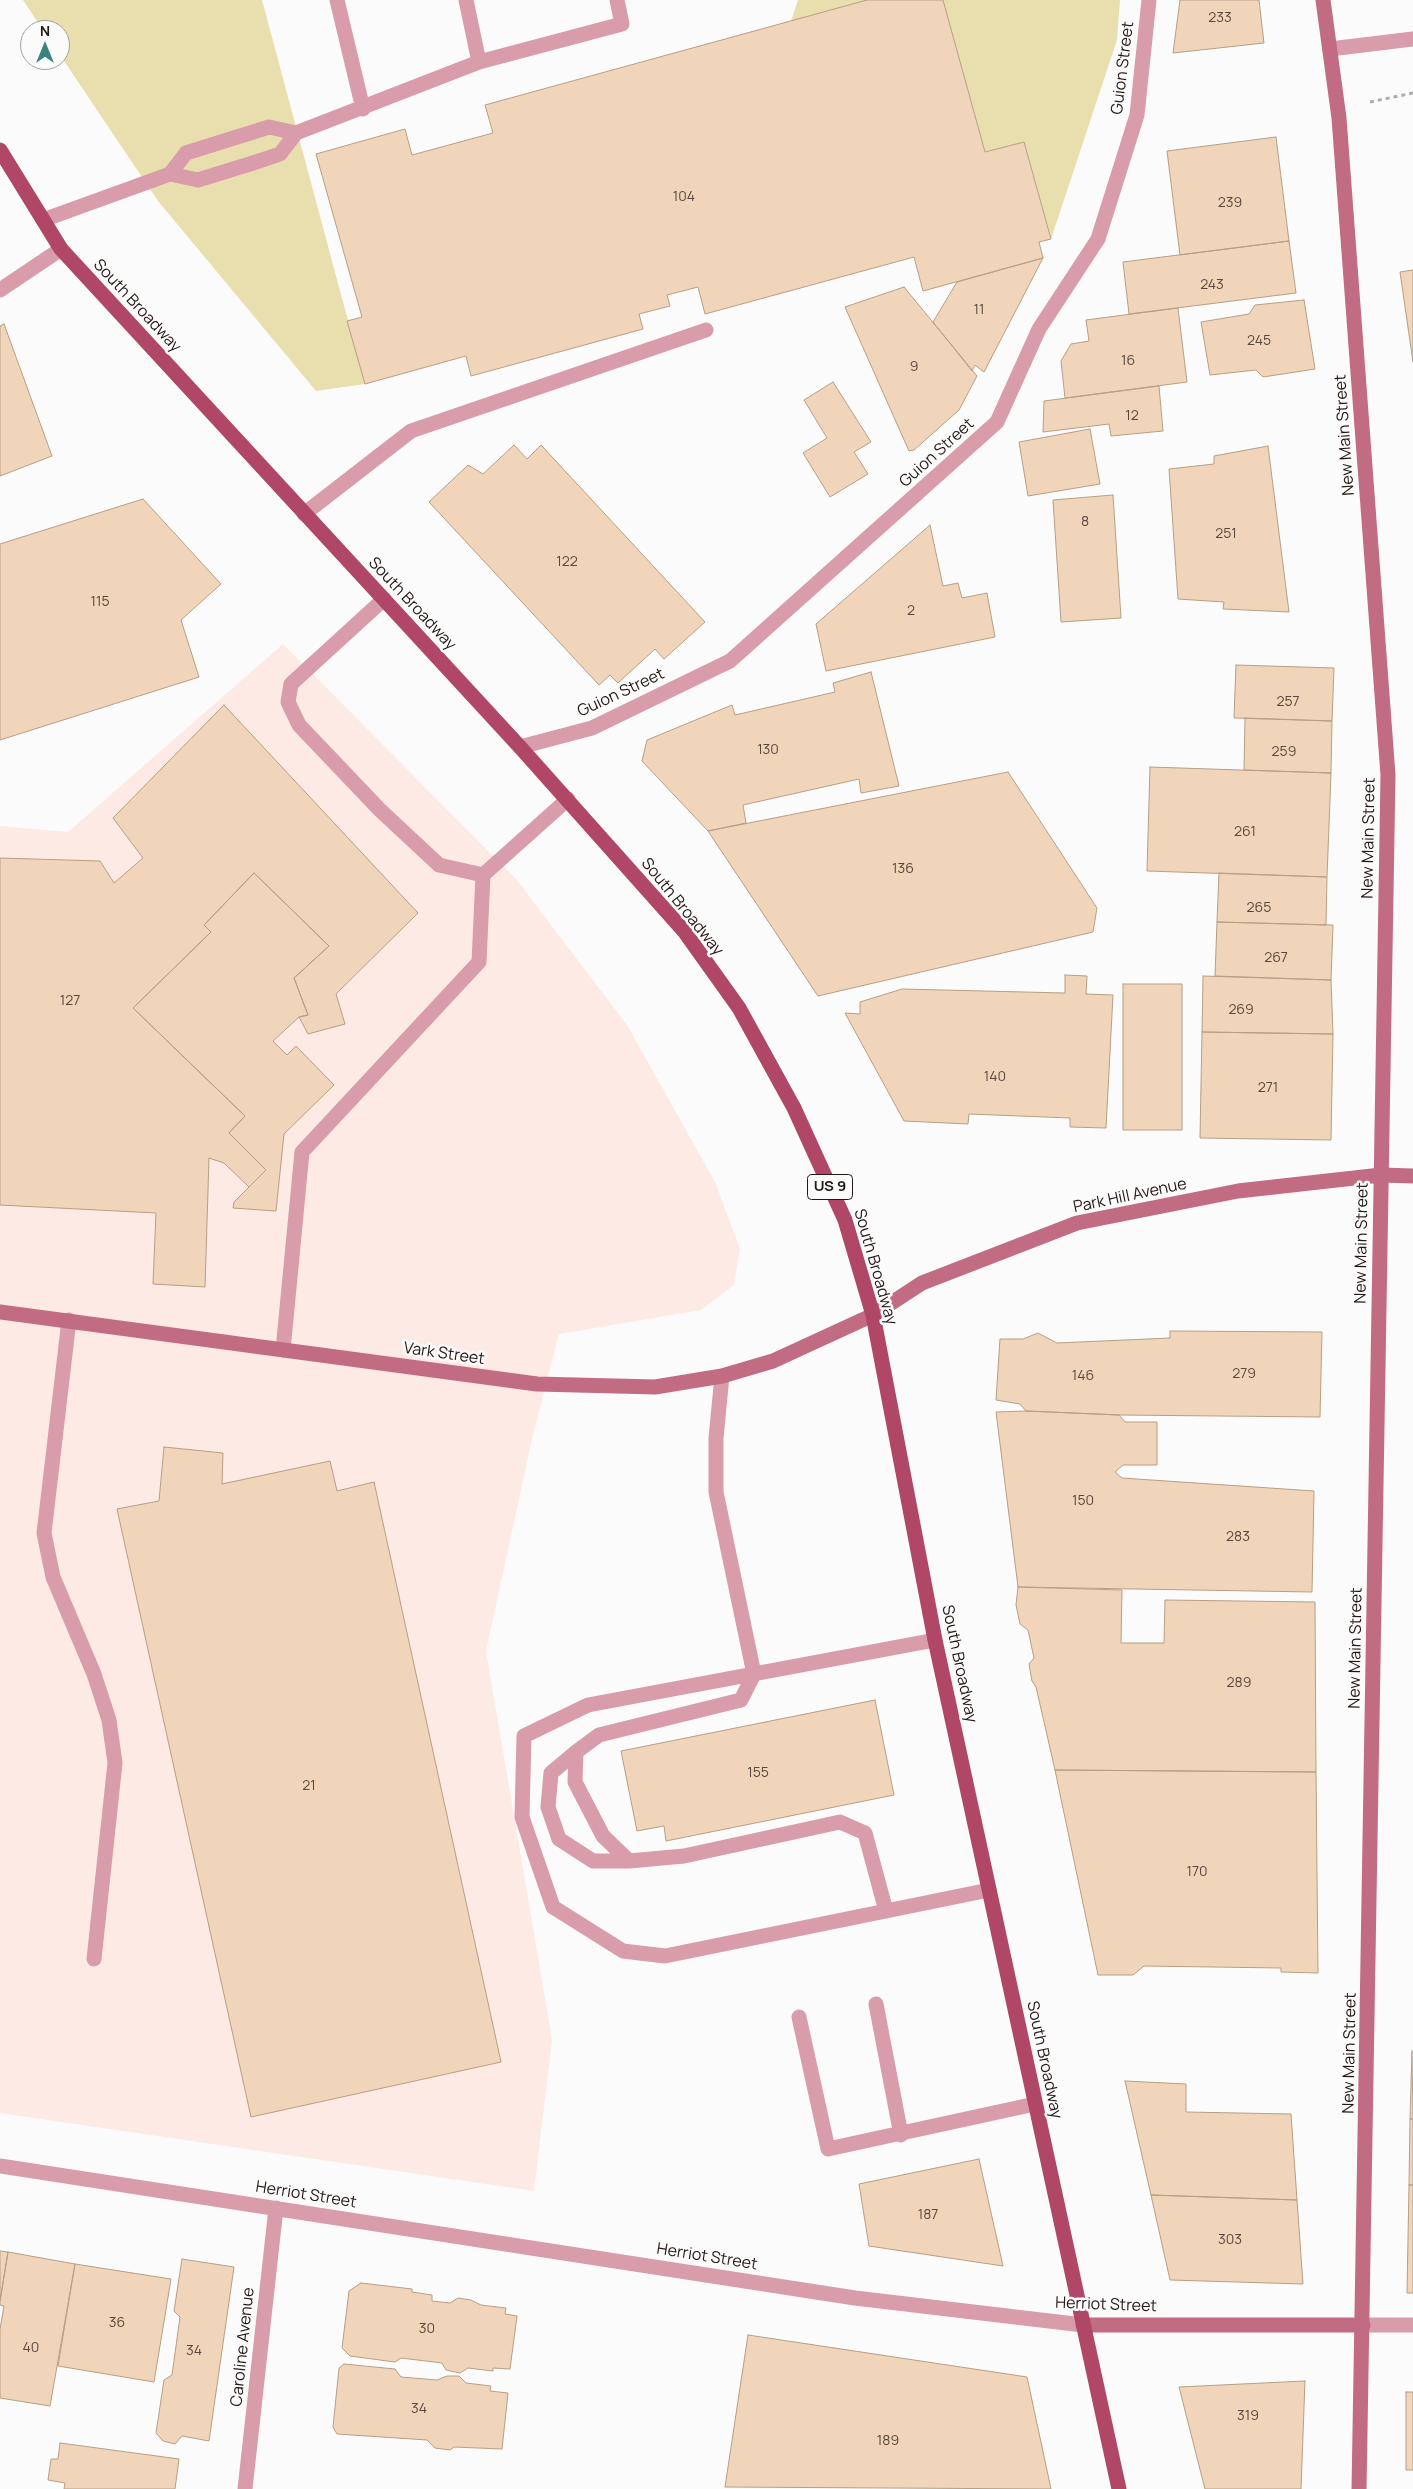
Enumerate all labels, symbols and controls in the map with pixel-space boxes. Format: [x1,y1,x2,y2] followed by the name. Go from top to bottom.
[1208,10,1232,26] house number: 233
[20,20,70,70] north arrow
[1108,20,1138,116] street label: Guion Street
[40,21,50,40] text: N
[673,189,695,205] house number: 104
[1218,195,1242,211] house number: 239
[89,256,185,356] street label: South Broadway
[1200,277,1224,293] house number: 243
[974,302,984,318] house number: 11
[1247,333,1271,349] house number: 245
[1121,353,1135,369] house number: 16
[910,359,918,375] house number: 9
[1331,374,1359,496] street label: New Main Street
[1125,408,1139,424] house number: 12
[896,415,978,491] street label: Guion Street
[1081,514,1089,530] house number: 8
[1215,526,1237,542] house number: 251
[364,554,460,654] street label: South Broadway
[556,554,578,570] house number: 122
[90,594,110,610] house number: 115
[907,603,915,619] house number: 2
[574,665,668,721] street label: Guion Street
[1276,694,1300,710] house number: 257
[757,742,779,758] house number: 130
[1272,744,1296,760] house number: 259
[1358,777,1380,899] street label: New Main Street
[1234,824,1256,840] house number: 261
[637,854,727,960] street label: South Broadway
[892,861,914,877] house number: 136
[1247,900,1271,916] house number: 265
[1264,950,1288,966] house number: 267
[60,993,80,1009] house number: 127
[1228,1002,1254,1018] house number: 269
[984,1069,1006,1085] house number: 140
[1258,1080,1278,1096] house number: 271
[808,1174,852,1200] road number: US 9
[1072,1175,1188,1217] street label: Park Hill Avenue
[1351,1182,1373,1304] street label: New Main Street
[849,1207,901,1327] street label: South Broadway
[402,1339,486,1369] street label: Vark Street
[1232,1366,1256,1382] house number: 279
[1072,1368,1094,1384] house number: 146
[1072,1493,1094,1509] house number: 150
[1226,1529,1250,1545] house number: 283
[1345,1587,1367,1709] street label: New Main Street
[937,1603,981,1725] street label: South Broadway
[1227,1675,1251,1691] house number: 289
[747,1765,769,1781] house number: 155
[302,1778,316,1794] house number: 21
[1186,1864,1208,1880] house number: 170
[1339,1992,1361,2114] street label: New Main Street
[1022,1999,1066,2121] street label: South Broadway
[254,2178,358,2212] street label: Herriot Street
[918,2207,938,2223] house number: 187
[1218,2232,1242,2248] house number: 303
[655,2240,759,2274] street label: Herriot Street
[227,2286,259,2408] street label: Caroline Avenue
[1055,2294,1157,2316] street label: Herriot Street
[109,2315,125,2331] house number: 36
[419,2321,435,2337] house number: 30
[23,2340,39,2356] house number: 40
[186,2343,202,2359] house number: 34
[411,2401,427,2417] house number: 34
[1237,2408,1259,2424] house number: 319
[877,2433,899,2449] house number: 189

